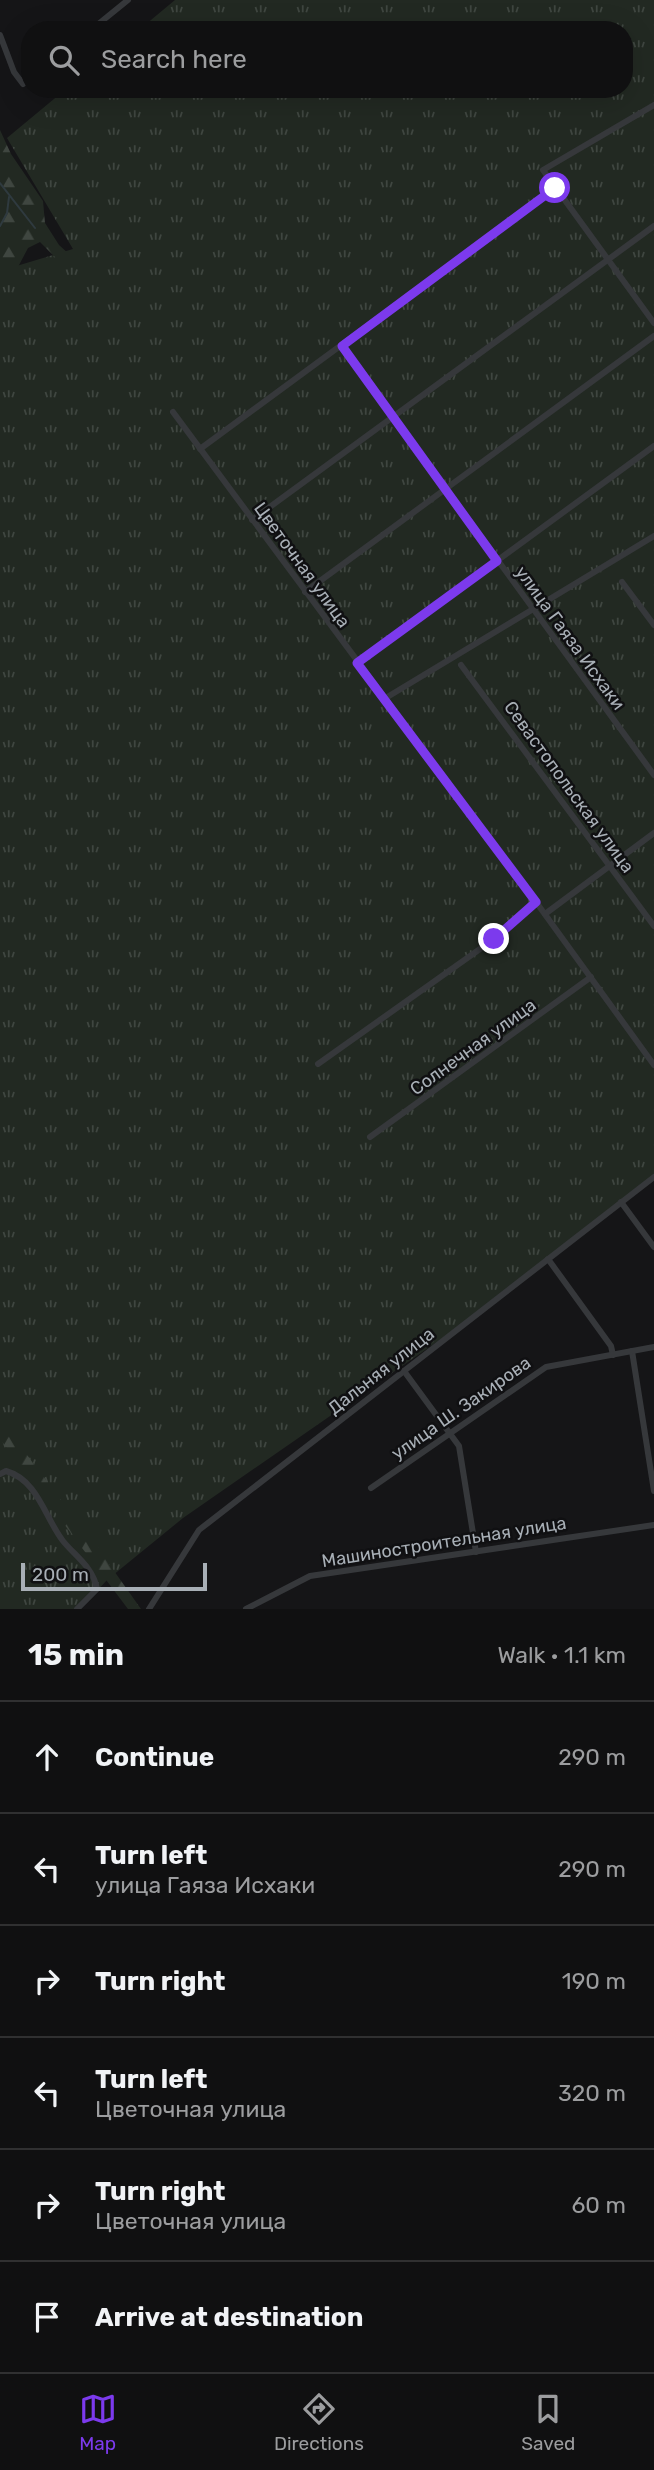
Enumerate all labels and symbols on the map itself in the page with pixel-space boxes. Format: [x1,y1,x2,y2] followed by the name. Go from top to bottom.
[539,172,570,203] route start
[249,498,355,632] street label: Цветочная улица
[510,562,630,714] street label: улица Гаяза Исхаки
[499,697,639,877] street label: Севастопольская улица
[478,923,509,954] route end
[406,994,540,1100] street label: Солнечная улица
[323,1323,439,1419] street label: Дальняя улица
[387,1352,535,1464] street label: улица Ш. Закирова
[320,1512,568,1572] street label: Машиностроительная улица
[21,1560,206,1592] scale bar

